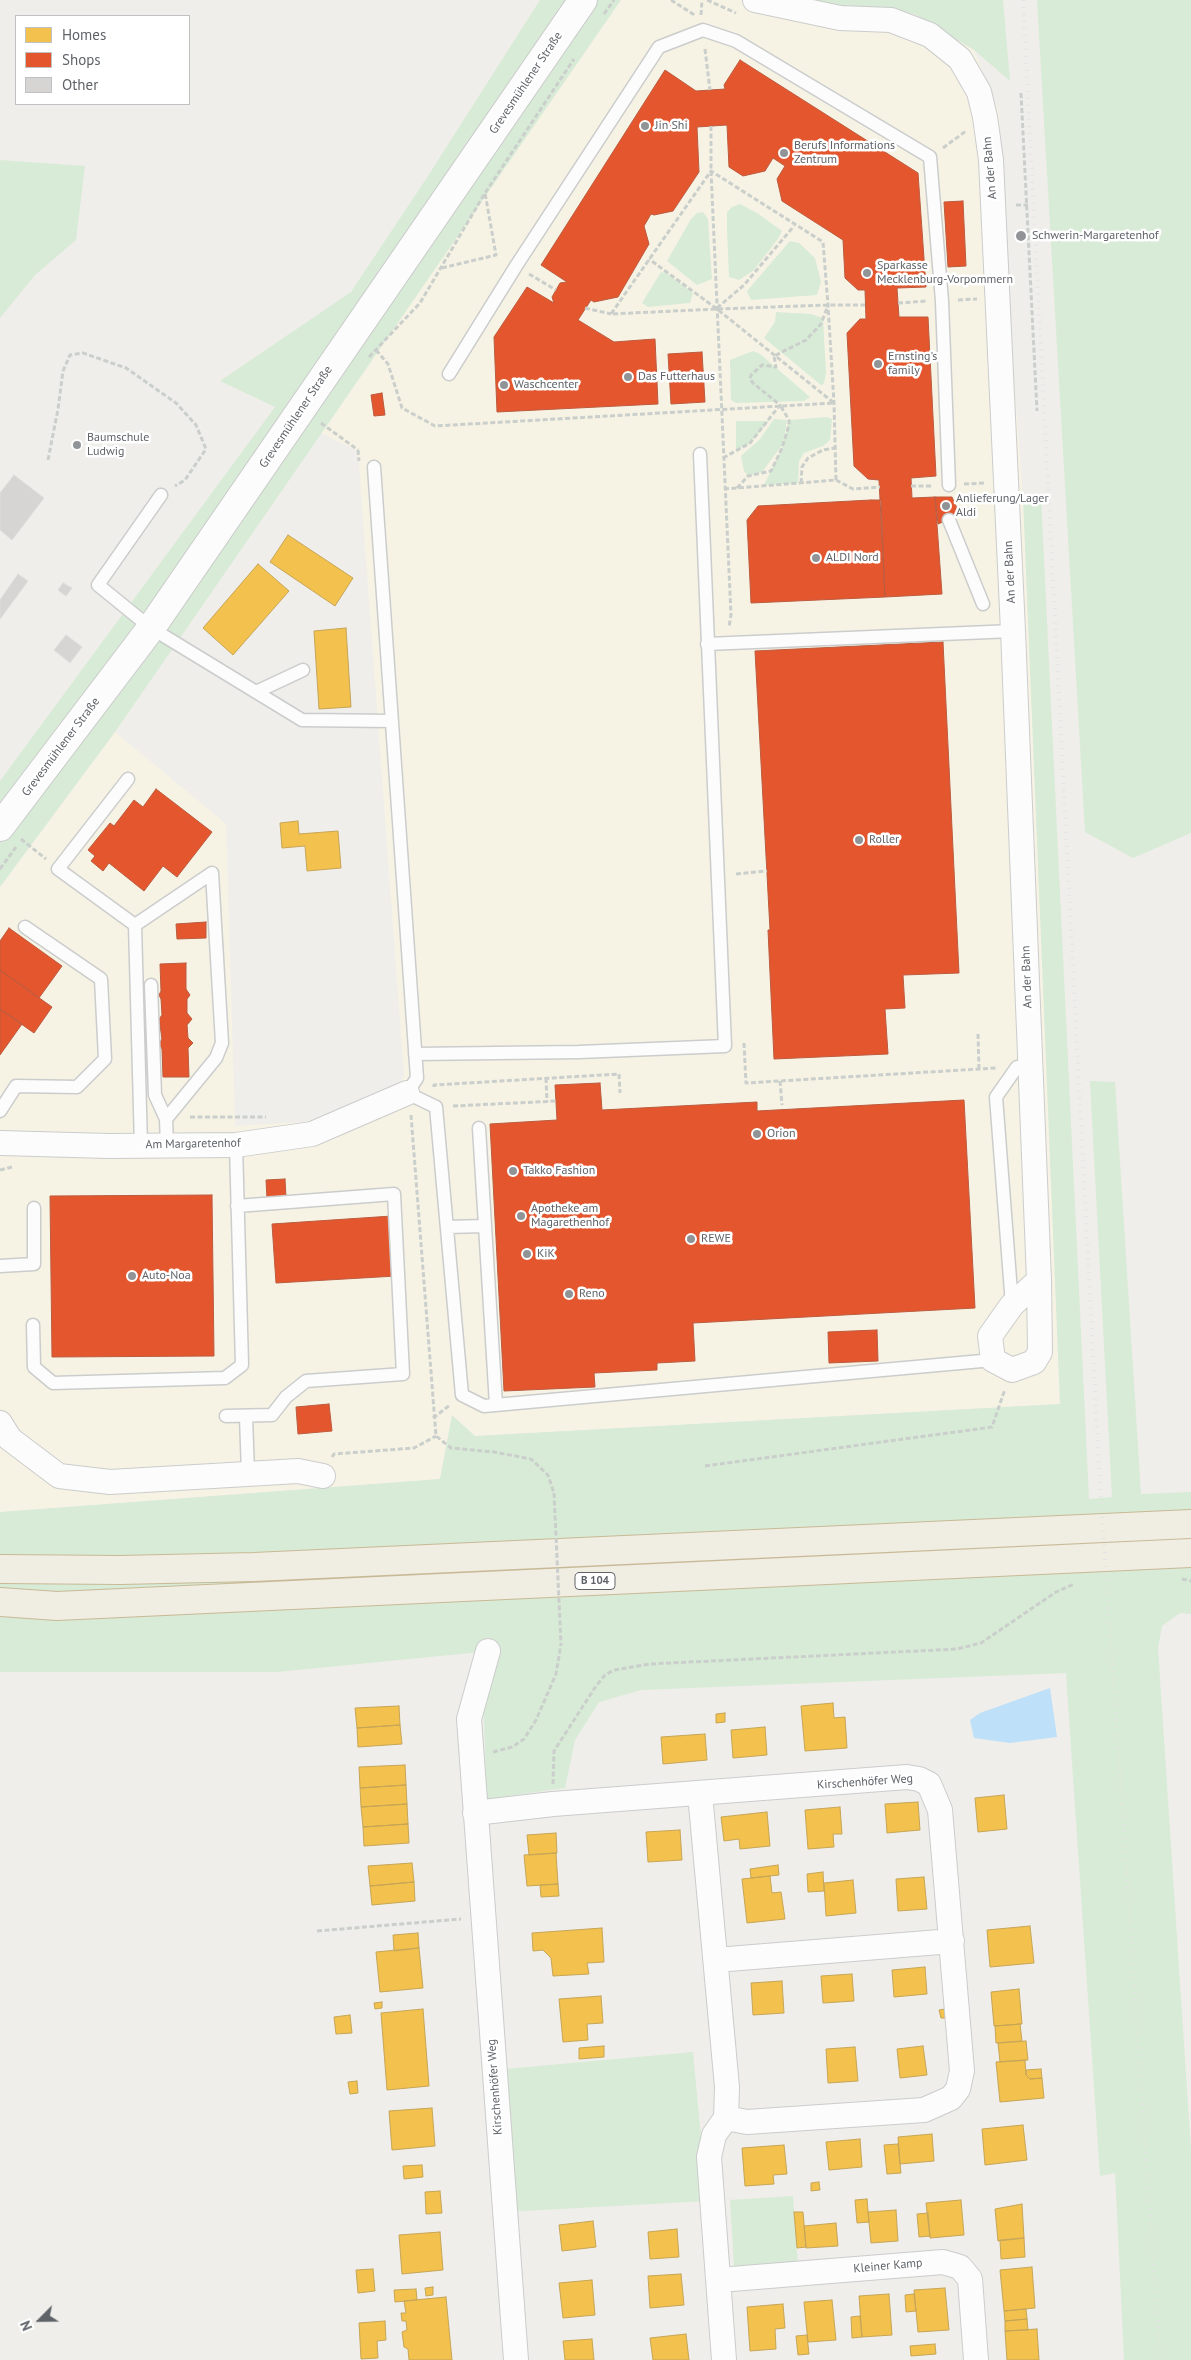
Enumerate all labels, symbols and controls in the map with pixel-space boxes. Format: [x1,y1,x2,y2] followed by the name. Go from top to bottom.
[15,15,190,105] legend
[62,25,106,44] text: Homes
[486,29,566,137] street label: Grevesmühlener Straße
[62,50,101,69] text: Shops
[62,75,98,94] text: Other
[655,119,688,133] place label: Jin Shi
[639,120,651,132] marker: Jin Shi
[980,136,1000,200] street label: An der Bahn
[794,139,895,167] place label: Berufs Informations Zentrum
[778,147,790,159] marker: Berufs Informations Zentrum
[1014,229,1028,243] marker: Schwerin-Margaretenhof
[1032,229,1159,243] place label: Schwerin-Margaretenhof
[877,259,1013,287] place label: Sparkasse Mecklenburg-Vorpommern
[861,267,873,279] marker: Sparkasse Mecklenburg-Vorpommern
[888,350,937,378] place label: Ernsting's family
[872,358,884,370] marker: Ernsting's family
[256,363,336,471] street label: Grevesmühlener Straße
[638,370,715,384] place label: Das Futterhaus
[622,371,634,383] marker: Das Futterhaus
[514,378,578,392] place label: Waschcenter
[498,379,510,391] marker: Waschcenter
[87,431,149,459] place label: Baumschule Ludwig
[71,439,83,451] marker: Baumschule Ludwig
[956,492,1049,520] place label: Anlieferung/Lager Aldi
[940,500,952,512] marker: Anlieferung/Lager Aldi
[1001,540,1019,604] street label: An der Bahn
[826,551,879,565] place label: ALDI Nord
[810,552,822,564] marker: ALDI Nord
[19,695,103,799] street label: Grevesmühlener Straße
[869,833,899,847] place label: Roller
[853,834,865,846] marker: Roller
[1019,945,1035,1009] street label: An der Bahn
[767,1127,795,1141] place label: Orion
[751,1128,763,1140] marker: Orion
[145,1136,241,1152] street label: Am Margaretenhof
[523,1164,595,1178] place label: Takko Fashion
[507,1165,519,1177] marker: Takko Fashion
[531,1202,609,1230] place label: Apotheke am Magarethenhof
[515,1210,527,1222] marker: Apotheke am Magarethenhof
[701,1232,731,1246] place label: REWE
[685,1233,697,1245] marker: REWE
[537,1247,555,1261] place label: KiK
[521,1248,533,1260] marker: KiK
[142,1269,191,1283] place label: Auto-Noa
[126,1270,138,1282] marker: Auto-Noa
[579,1287,605,1301] place label: Reno
[563,1288,575,1300] marker: Reno
[575,1572,615,1590] road number: B 104
[817,1771,913,1793] street label: Kirschenhöfer Weg
[484,2039,506,2135] street label: Kirschenhöfer Weg
[853,2256,923,2276] street label: Kleiner Kamp
[15,2295,65,2345] north arrow
[16,2318,36,2334] text: N

